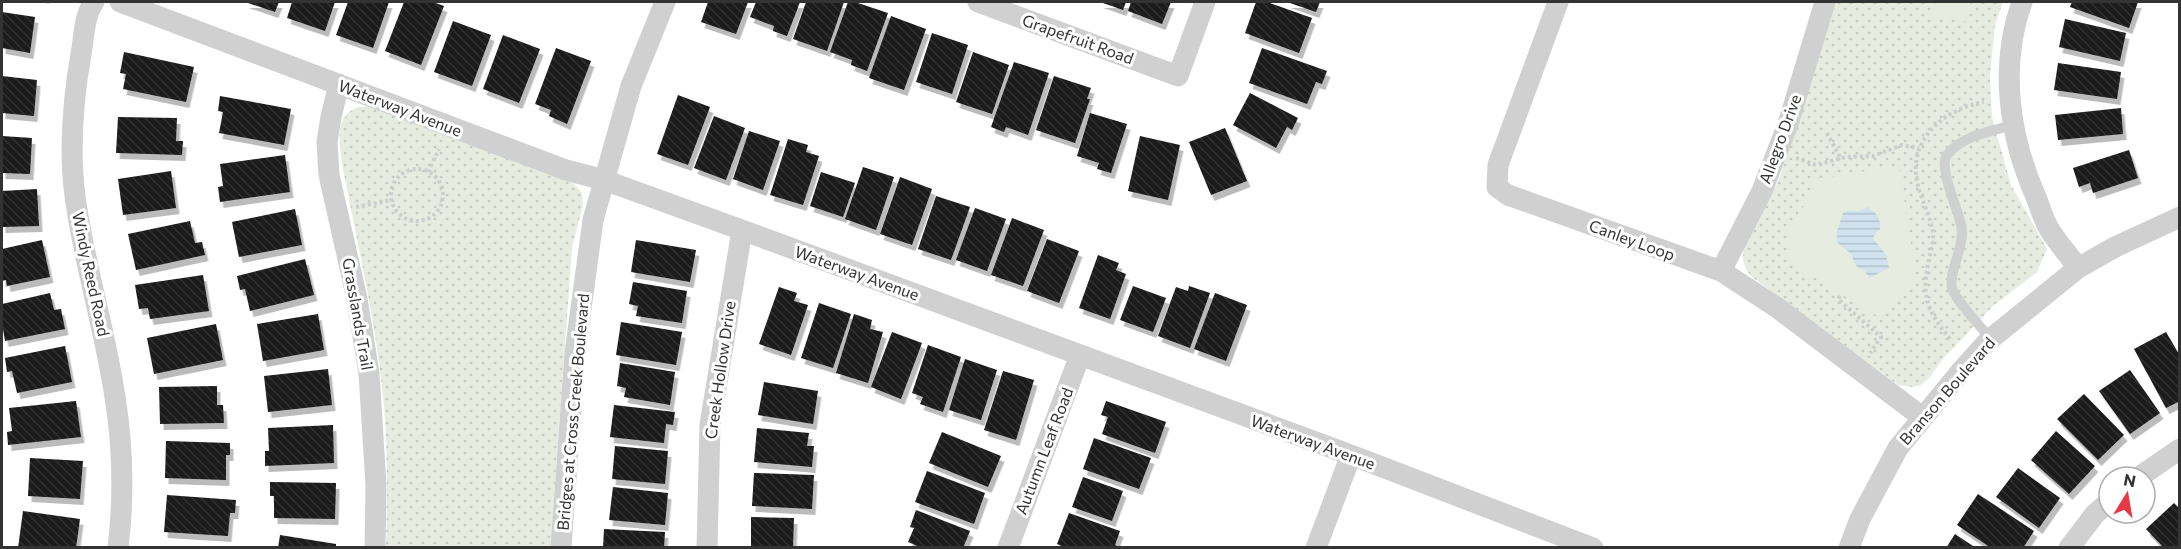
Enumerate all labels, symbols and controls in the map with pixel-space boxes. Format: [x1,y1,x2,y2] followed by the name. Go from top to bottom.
[1020,10,1136,67] street label: Grapefruit Road
[336,75,465,140] street label: Waterway Avenue
[1755,92,1804,186] street label: Allegro Drive
[69,210,114,338] street label: Windy Reed Road
[1587,215,1678,264] street label: Canley Loop
[793,241,922,304] street label: Waterway Avenue
[339,256,378,372] street label: Grasslands Trail
[553,293,592,531] street label: Bridges at Cross Creek Boulevard
[700,300,739,440] street label: Creek Hollow Drive
[1895,333,1998,448] street label: Branson Boulevard
[1011,385,1076,517] street label: Autumn Leaf Road
[1249,410,1378,473] street label: Waterway Avenue
[2097,465,2157,525] north arrow
[2122,469,2138,490] text: N

